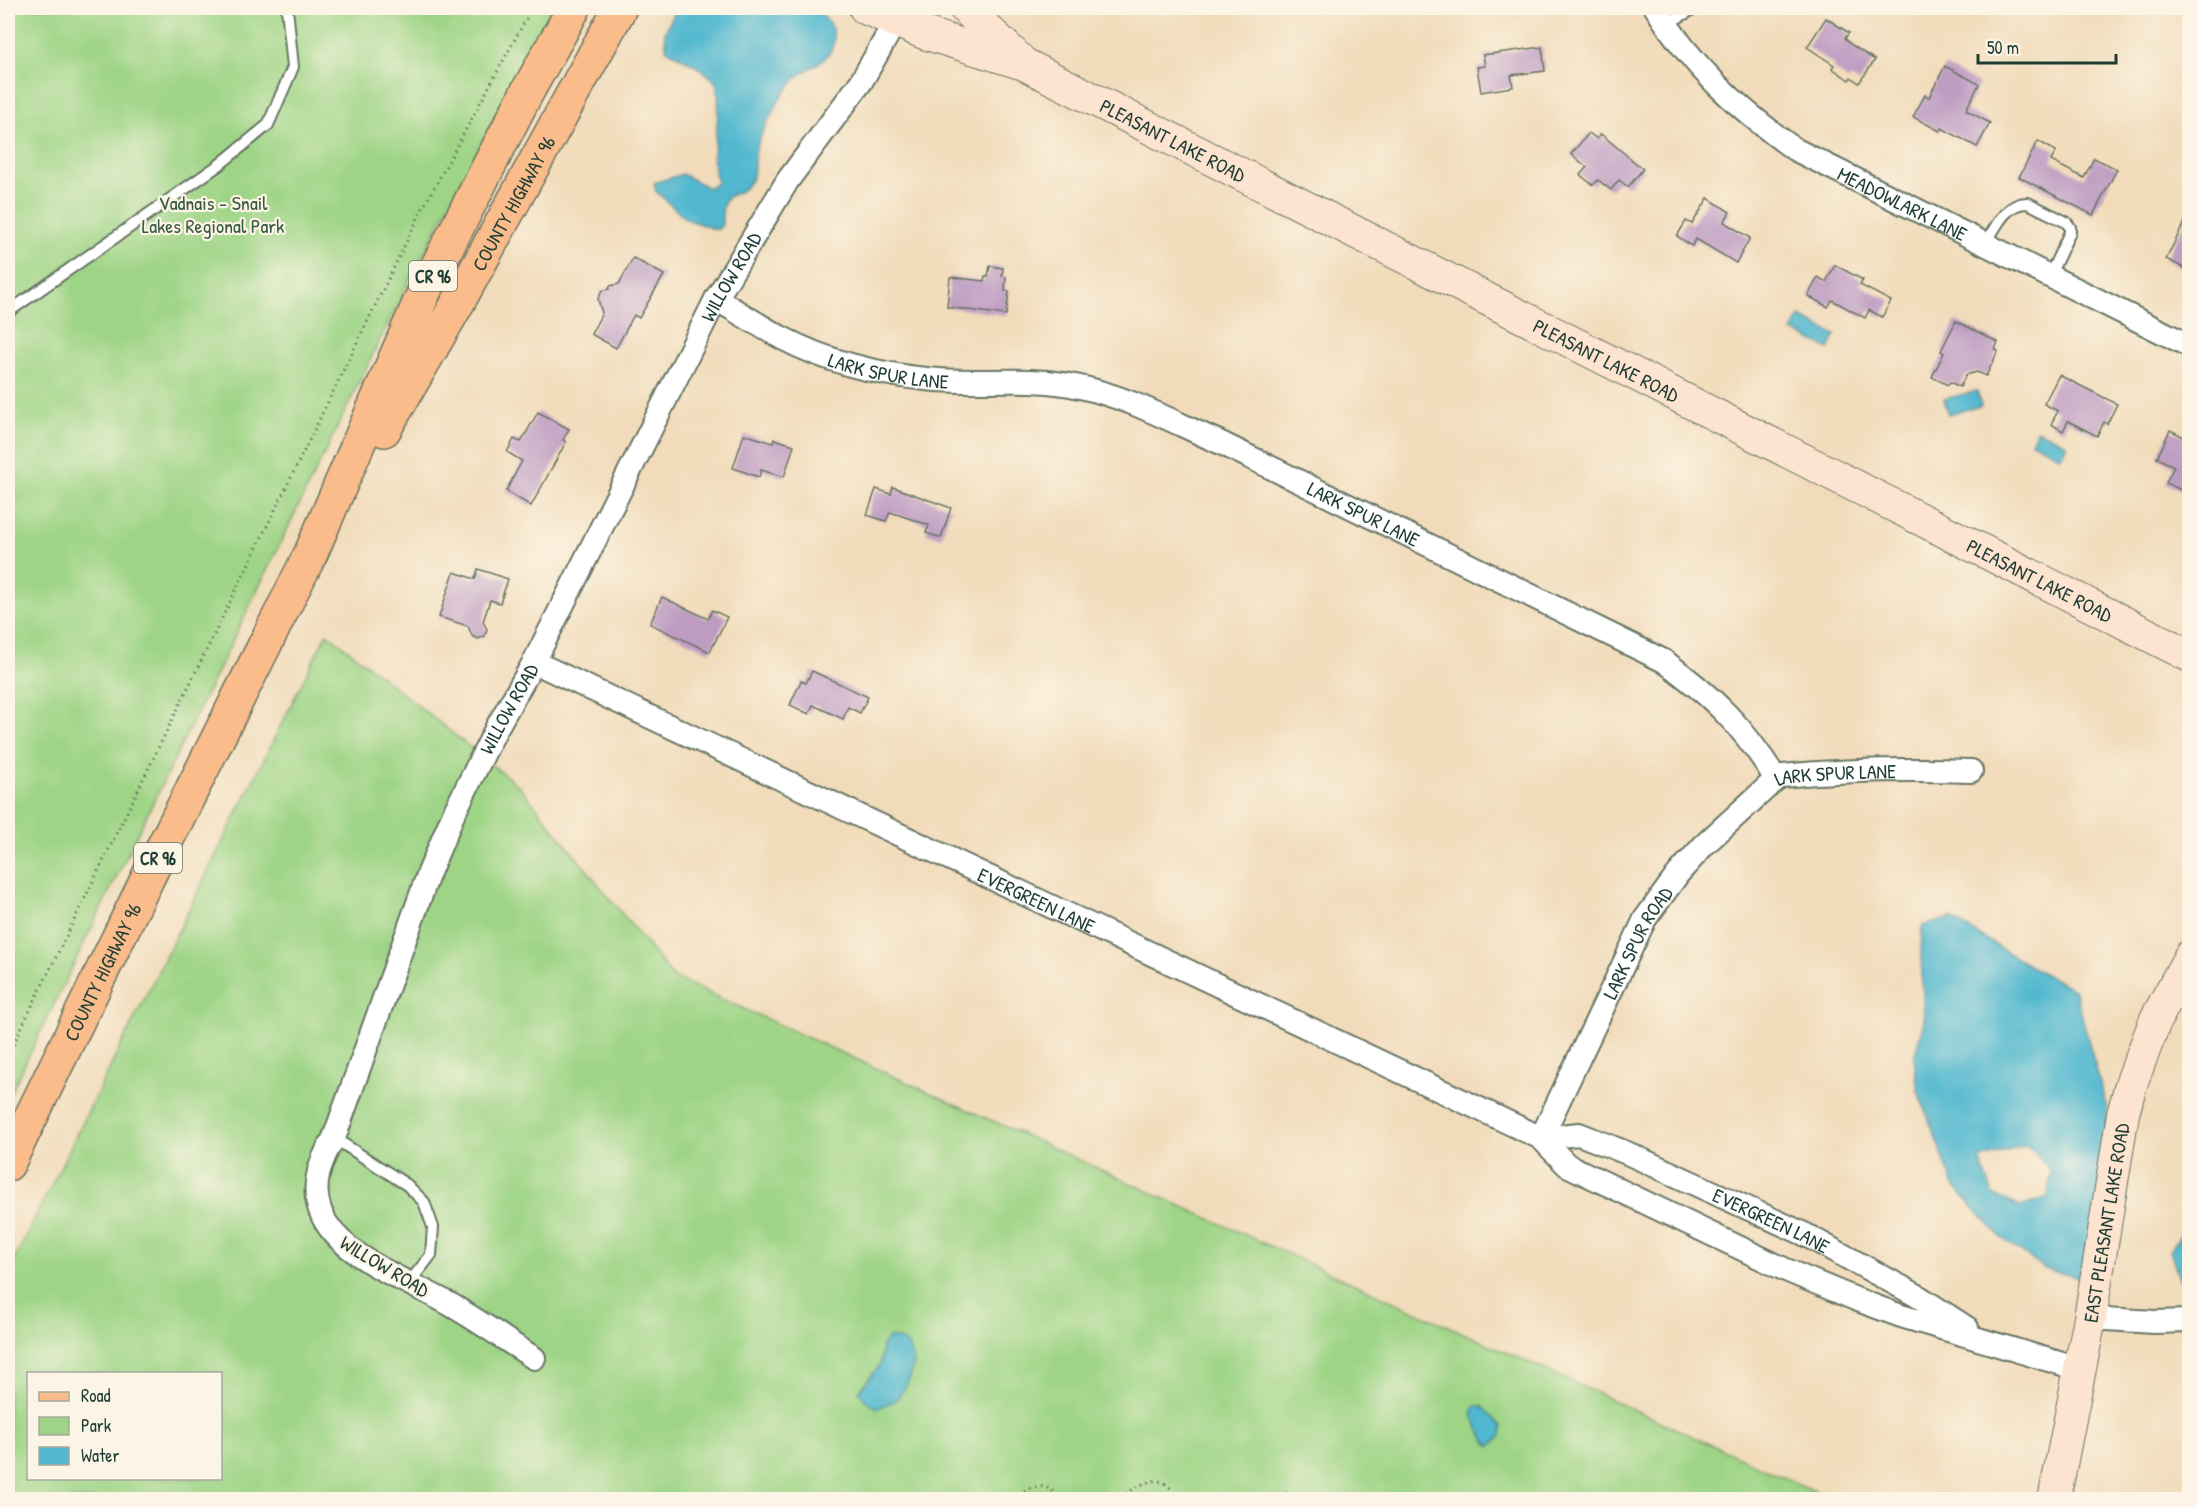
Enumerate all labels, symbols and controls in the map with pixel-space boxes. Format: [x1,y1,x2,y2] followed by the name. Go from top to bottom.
[1978,27,2116,65] scale bar
[1987,35,2019,60] text: 50 m
[1096,91,1251,188] street label: PLEASANT LAKE ROAD
[465,131,561,275] street label: COUNTY HIGHWAY 96
[1833,159,1972,247] street label: MEADOWLARK LANE
[142,189,284,239] park label: Vadnais - Snail Lakes Regional Park
[694,226,767,326] street label: WILLOW ROAD
[409,261,457,291] road number: CR 96
[1529,311,1684,408] street label: PLEASANT LAKE ROAD
[825,345,949,394] street label: LARK SPUR LANE
[1303,474,1425,552] street label: LARK SPUR LANE
[1962,532,2118,628] street label: PLEASANT LAKE ROAD
[472,658,544,758] street label: WILLOW ROAD
[1769,757,1896,791] street label: LARK SPUR LANE
[134,843,182,873] road number: CR 96
[974,860,1100,939] street label: EVERGREEN LANE
[1596,880,1679,1003] street label: LARK SPUR ROAD
[57,898,147,1045] street label: COUNTY HIGHWAY 96
[2076,1121,2135,1324] street label: EAST PLEASANT LAKE ROAD
[1709,1181,1835,1259] street label: EVERGREEN LANE
[335,1229,435,1303] street label: WILLOW ROAD
[27,1372,222,1480] legend
[81,1383,111,1408] text: Road
[81,1413,112,1438] text: Park
[81,1443,119,1468] text: Water

